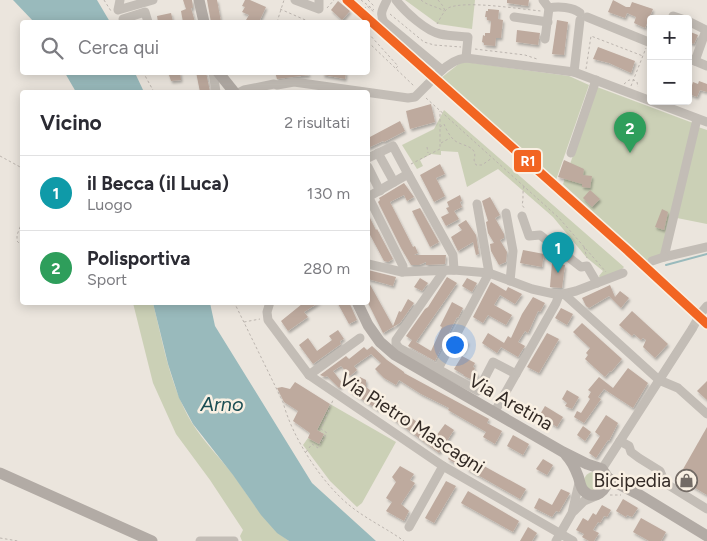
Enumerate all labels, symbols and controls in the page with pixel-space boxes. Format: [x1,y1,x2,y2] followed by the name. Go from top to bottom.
[647,15,692,105] map controls
[647,15,692,60] button: +
[20,20,370,75] search box
[38,34,66,62] icon: search
[78,36,159,59] text: Cerca qui
[647,60,692,105] button: −
[40,110,102,135] text: Vicino
[614,112,646,153] pin: 2
[284,113,350,132] text: 2 risultati
[513,149,542,173] line badge: R1
[521,153,535,170] text: R1
[87,172,229,195] text: il Becca (il Luca)
[53,184,59,203] text: 1
[307,184,350,203] text: 130 m
[87,195,132,214] text: Luogo
[542,232,574,273] pin: 1
[87,247,190,270] text: Polisportiva
[51,259,61,278] text: 2
[303,259,350,278] text: 280 m
[87,270,127,289] text: Sport
[442,332,468,358] your location
[335,368,489,478] street label: Via Pietro Mascagni
[465,369,557,435] street label: Via Aretina
[199,392,244,416] water label: Arno
[675,468,699,492] shop icon: Bicipedia
[593,469,671,492] place label: Bicipedia

